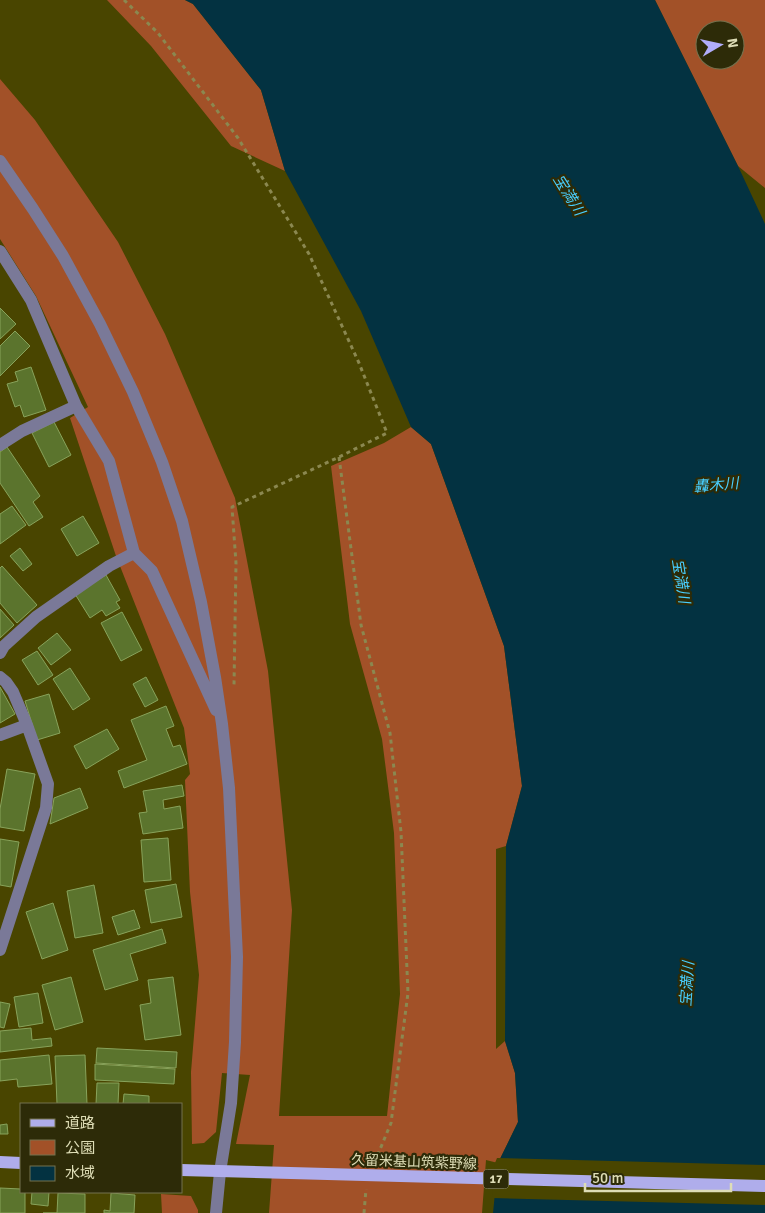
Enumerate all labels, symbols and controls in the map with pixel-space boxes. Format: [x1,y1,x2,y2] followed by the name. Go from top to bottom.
[695,20,745,70] north arrow
[723,37,742,49] text: N
[549,171,590,221] water label: 宝満川
[693,474,741,496] water label: 轟木川
[669,557,694,607] water label: 宝満川
[676,959,698,1007] water label: 宝満川
[20,1103,182,1193] legend
[65,1114,95,1132] text: 道路
[65,1139,95,1157] text: 公園
[351,1151,477,1173] street label: 久留米基山筑紫野線
[585,1160,731,1192] scale bar
[65,1164,95,1182] text: 水域
[592,1169,623,1187] text: 50 m
[484,1170,508,1188] road number: 17

